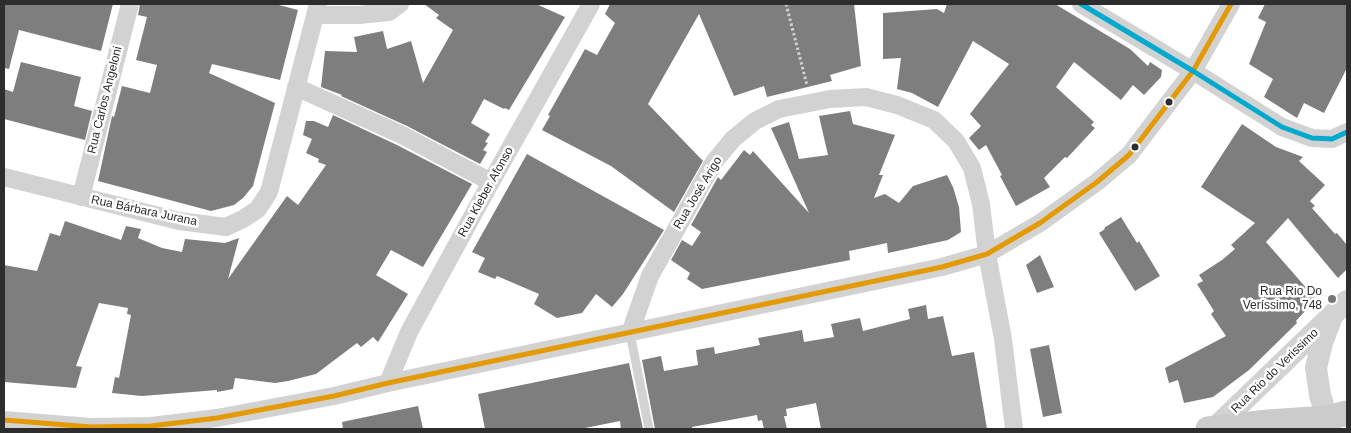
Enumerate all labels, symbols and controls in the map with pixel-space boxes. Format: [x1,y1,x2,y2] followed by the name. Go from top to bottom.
[85,45,125,155] street label: Rua Carlos Angeloni
[1164,97,1174,107] unlabelled marker
[1130,142,1140,152] unlabelled marker
[455,144,517,240] street label: Rua Kleber Afonso
[671,154,725,232] street label: Rua José Arigo
[90,193,198,229] street label: Rua Bárbara Jurana
[1243,285,1322,313] place label: Rua Rio Do Veríssimo, 748
[1326,293,1338,305] marker: Rua Rio Do Veríssimo, 748
[1228,326,1322,416] street label: Rua Rio do Verissimo

